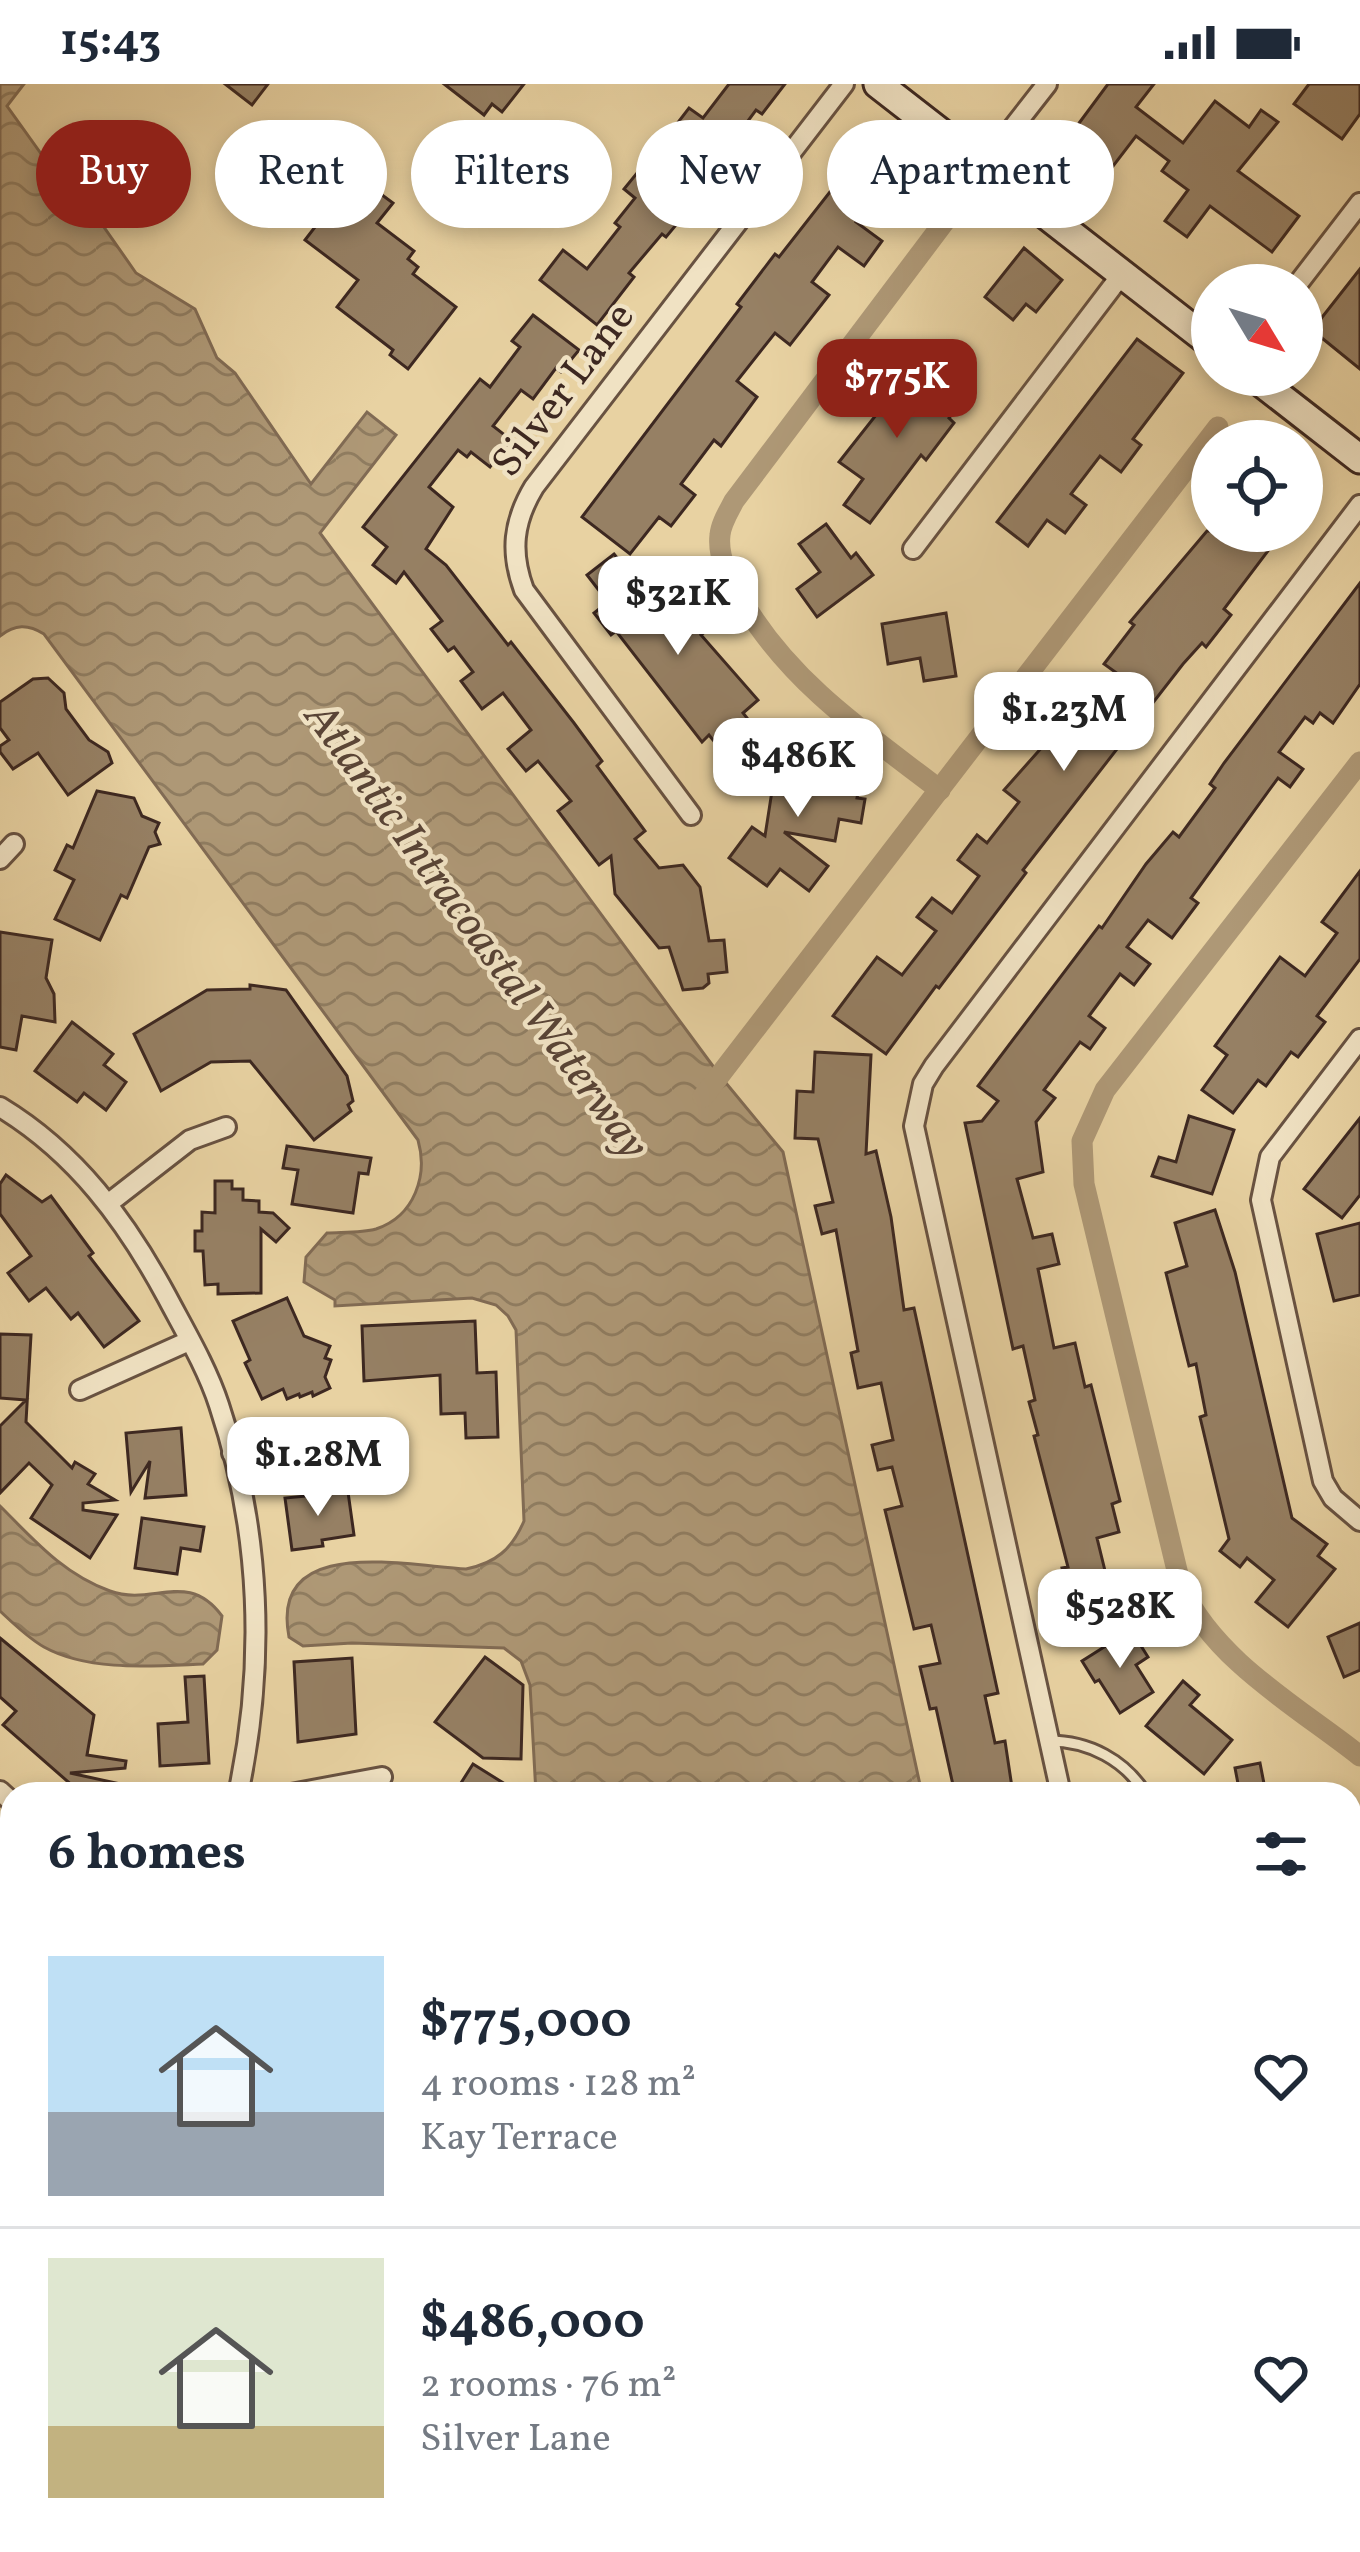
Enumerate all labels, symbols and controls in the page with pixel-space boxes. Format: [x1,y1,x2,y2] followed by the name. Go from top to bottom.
[60,11,161,74] text: 15:43
[36,120,191,228] chip: Buy
[215,120,387,228] chip: Rent
[411,120,612,228] chip: Filters
[636,120,803,228] chip: New
[827,120,1114,228] chip: Apartment
[1191,264,1323,396] north arrow
[1191,264,1323,552] map controls
[480,291,650,491] street label: Silver Lane
[813,339,981,441] pin: $775K
[844,351,950,405] text: $775K
[1191,420,1323,552] button: locate
[594,556,762,658] pin: $321K
[625,568,731,622] text: $321K
[966,672,1162,774] pin: $1.23M
[1001,684,1127,738] text: $1.23M
[286,689,663,1174] water label: Atlantic Intracoastal Waterway
[714,718,882,820] pin: $486K
[740,730,856,784] text: $486K
[220,1417,416,1519] pin: $1.28M
[254,1429,382,1483] text: $1.28M
[1036,1569,1204,1671] pin: $528K
[1065,1581,1175,1635] text: $528K
[48,1819,246,1890] text: 6 homes
[1248,1821,1314,1887] icon: filters
[420,1987,632,2058] text: $775,000
[144,2004,288,2148] icon: home
[1248,2043,1314,2109] icon: heart
[420,2058,696,2112] text: 4 rooms · 128 m²
[420,2112,618,2166] text: Kay Terrace
[420,2288,645,2359] text: $486,000
[144,2306,288,2450] icon: home
[1248,2345,1314,2411] icon: heart
[420,2359,676,2413] text: 2 rooms · 76 m²
[420,2413,611,2467] text: Silver Lane

